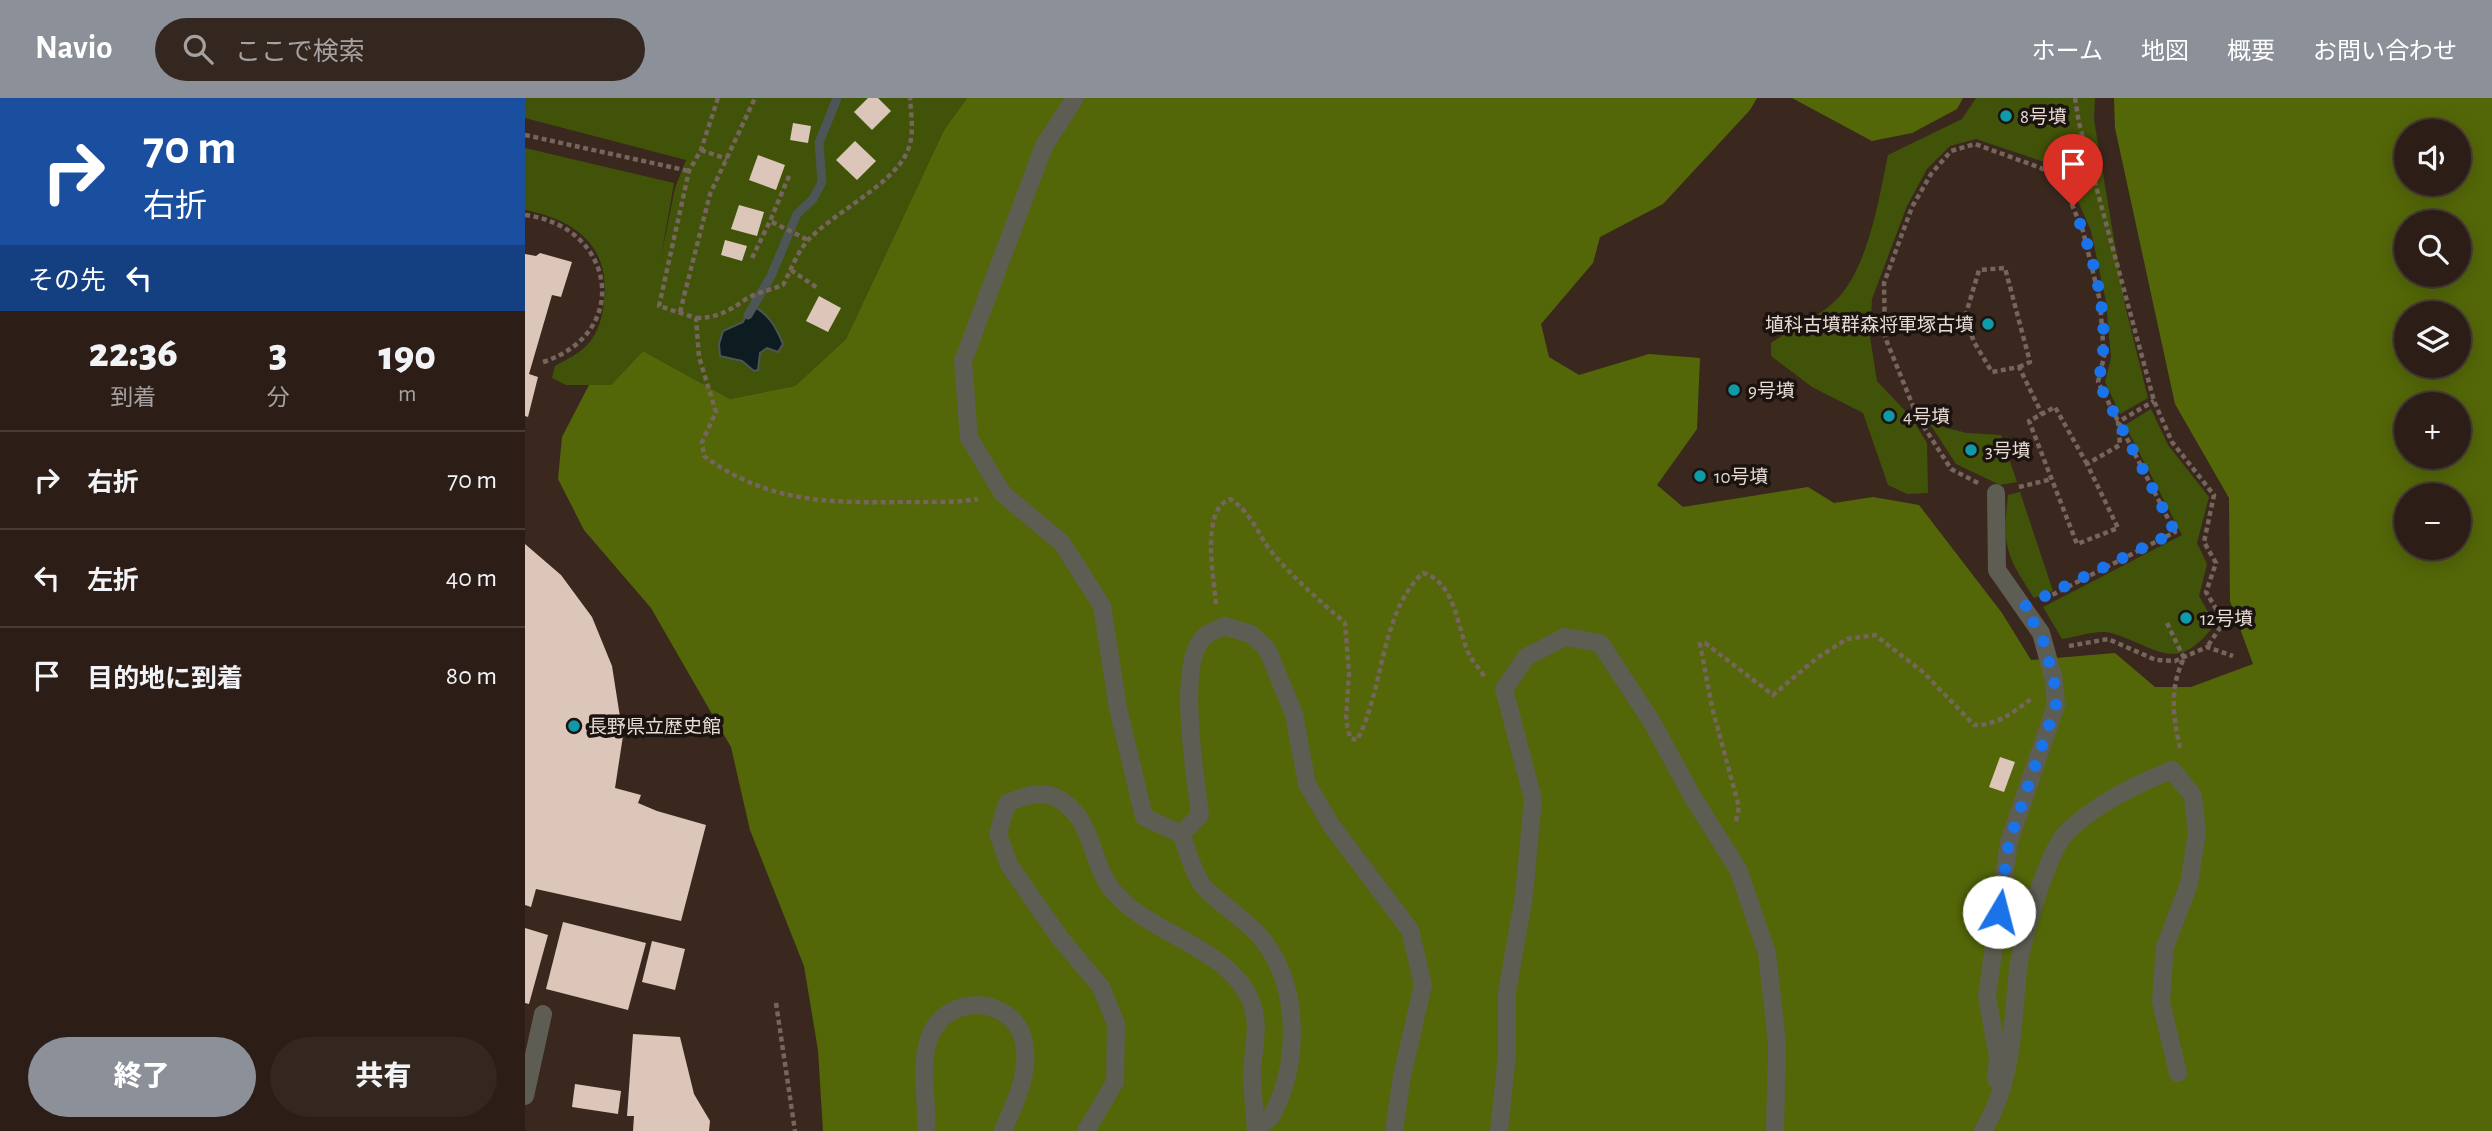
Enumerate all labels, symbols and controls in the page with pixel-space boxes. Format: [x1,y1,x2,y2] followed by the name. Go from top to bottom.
[155,18,645,81] search box
[179,30,217,68] icon: search
[35,32,113,65] text: Navio
[235,39,365,65] text: ここで検索
[2032,40,2103,64] text: ホーム
[2141,40,2189,64] text: 地図
[2227,40,2275,64] text: 概要
[2313,40,2457,64] text: お問い合わせ
[2020,107,2067,127] place label: 8号墳
[1998,108,2014,124] marker: 8号墳
[2394,119,2471,560] map controls
[2394,119,2471,196] button: sound
[143,124,237,173] text: 70 m
[28,126,119,217] icon: right
[2043,134,2103,206] pin
[2054,145,2092,183] icon: arrive
[143,190,207,222] text: 右折
[2394,210,2471,287] button: search
[120,259,158,297] icon: left
[28,268,106,294] text: その先
[2394,301,2471,378] button: layers
[1765,314,1974,335] place label: 埴科古墳群森将軍塚古墳
[1980,316,1996,332] marker: 埴科古墳群森将軍塚古墳
[89,332,178,374] text: 22:36
[269,332,287,374] text: 3
[378,335,436,377] text: 190
[1748,381,1795,401] place label: 9号墳
[1726,382,1742,398] marker: 9号墳
[398,383,416,406] text: m
[110,387,156,410] text: 到着
[267,387,290,410] text: 分
[2394,392,2471,469] button: +
[1903,407,1950,427] place label: 4号墳
[1881,408,1897,424] marker: 4号墳
[1985,441,2031,461] place label: 3号墳
[1963,442,1979,458] marker: 3号墳
[28,461,66,499] icon: right
[447,467,497,493] text: 70 m
[1714,467,1769,487] place label: 10号墳
[1692,468,1708,484] marker: 10号墳
[87,470,139,496] text: 右折
[2394,483,2471,560] button: −
[28,559,66,597] icon: left
[446,565,497,591] text: 40 m
[87,568,139,594] text: 左折
[2200,609,2253,629] place label: 12号墳
[2178,610,2194,626] marker: 12号墳
[28,657,66,695] icon: arrive
[446,663,497,689] text: 80 m
[87,666,243,692] text: 目的地に到着
[588,717,721,737] place label: 長野県立歴史館
[566,718,582,734] marker: 長野県立歴史館
[1962,875,2036,949] position arrow
[28,1037,256,1117] button: 終了
[270,1037,497,1117] button: 共有

